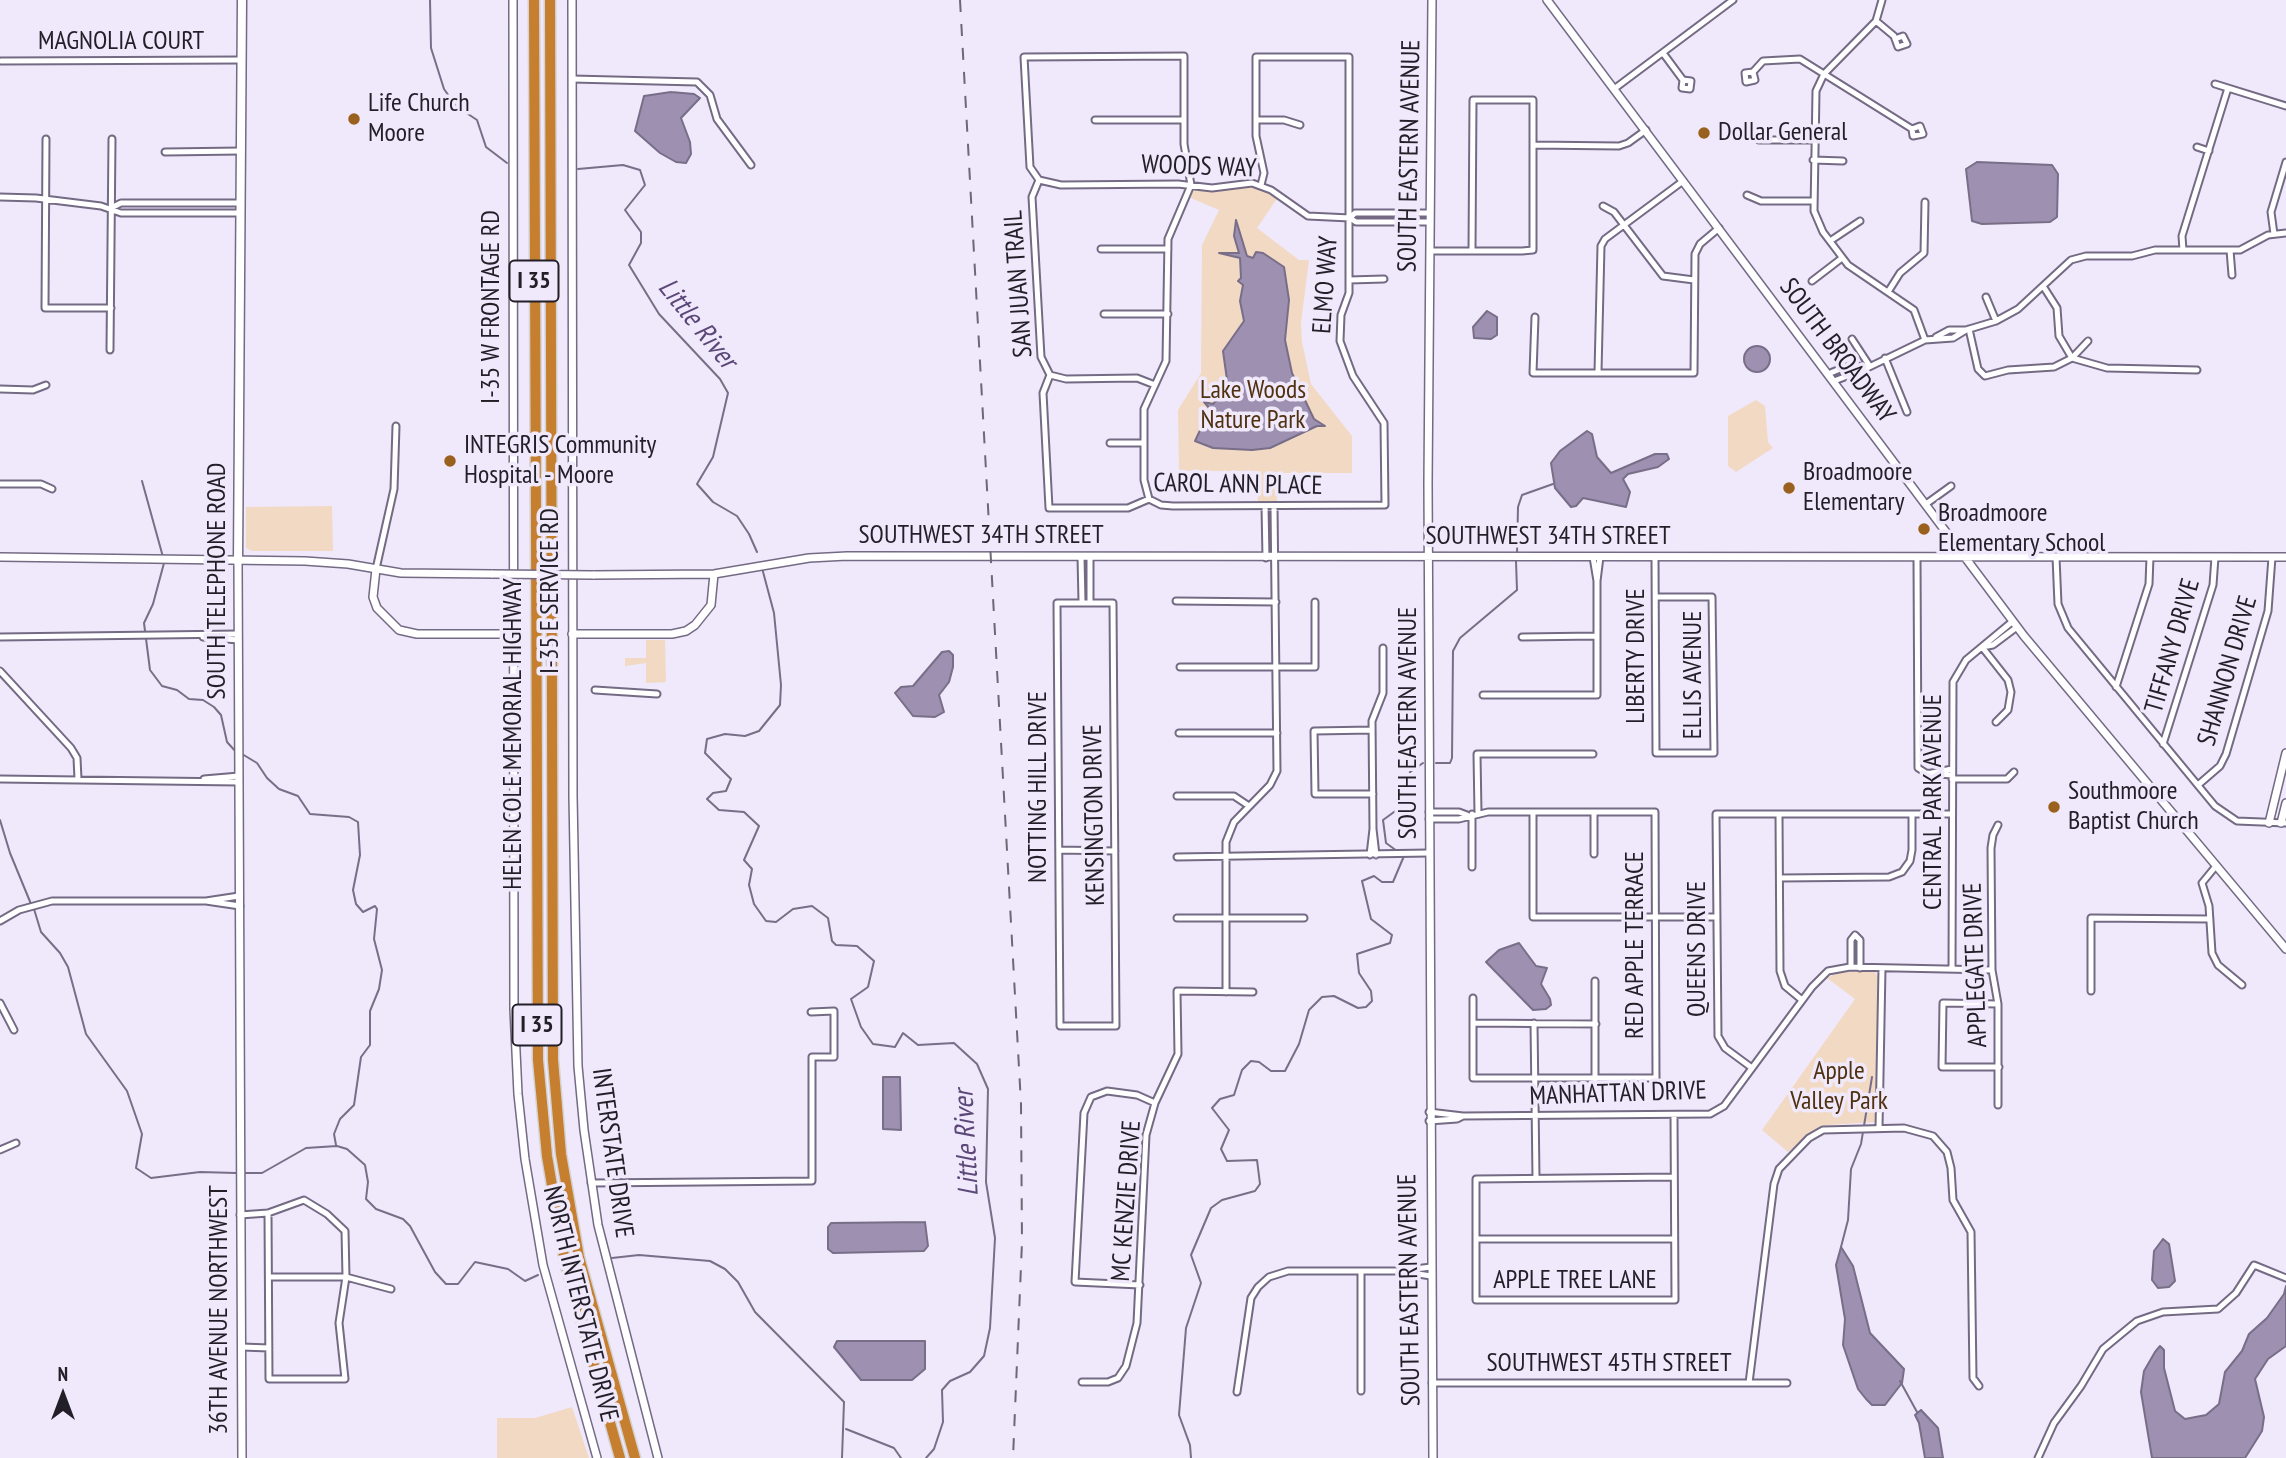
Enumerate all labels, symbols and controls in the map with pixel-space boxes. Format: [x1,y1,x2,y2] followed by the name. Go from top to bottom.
[38,26,204,58] street label: MAGNOLIA COURT
[1392,39,1428,273] street label: SOUTH EASTERN AVENUE
[368,88,470,150] place label: Life Church Moore
[346,111,362,127] marker: Life Church Moore
[1718,117,1847,149] place label: Dollar General
[1696,125,1712,141] marker: Dollar General
[1141,149,1257,185] street label: WOODS WAY
[998,209,1040,359] street label: SAN JUAN TRAIL
[476,210,508,404] street label: I-35 W FRONTAGE RD
[1307,235,1345,335] street label: ELMO WAY
[510,260,558,302] road number: I 35
[650,272,744,376] water label: Little River
[1773,273,1901,429] street label: SOUTH BROADWAY
[1200,375,1306,436] park label: Lake Woods Nature Park
[464,430,656,492] place label: INTEGRIS Community Hospital - Moore
[442,453,458,469] marker: INTEGRIS Community Hospital - Moore
[1803,457,1913,518] place label: Broadmoore Elementary
[202,463,234,699] street label: SOUTH TELEPHONE ROAD
[1153,468,1323,502] street label: CAROL ANN PLACE
[1781,480,1797,496] marker: Broadmoore Elementary
[1938,498,2105,560] place label: Broadmoore Elementary School
[535,508,567,674] street label: I-35 E SERVICE RD
[858,520,1104,552] street label: SOUTHWEST 34TH STREET
[1425,521,1671,553] street label: SOUTHWEST 34TH STREET
[1916,521,1932,537] marker: Broadmoore Elementary School
[2139,575,2207,717] street label: TIFFANY DRIVE
[498,578,530,890] street label: HELEN COLE MEMORIAL HIGHWAY
[1621,588,1653,724] street label: LIBERTY DRIVE
[2192,592,2264,750] street label: SHANNON DRIVE
[1393,607,1425,839] street label: SOUTH EASTERN AVENUE
[1678,611,1710,739] street label: ELLIS AVENUE
[1023,691,1055,883] street label: NOTTING HILL DRIVE
[1918,694,1950,910] street label: CENTRAL PARK AVENUE
[1078,724,1112,906] street label: KENSINGTON DRIVE
[2068,776,2199,838] place label: Southmoore Baptist Church
[2046,799,2062,815] marker: Southmoore Baptist Church
[1620,851,1652,1039] street label: RED APPLE TERRACE
[1682,881,1714,1017] street label: QUEENS DRIVE
[1958,882,1994,1048] street label: APPLEGATE DRIVE
[512,1004,562,1045] road number: I 35
[1790,1056,1888,1118] park label: Apple Valley Park
[585,1066,639,1240] street label: INTERSTATE DRIVE
[1529,1075,1707,1113] street label: MANHATTAN DRIVE
[947,1089,987,1197] water label: Little River
[1106,1119,1148,1283] street label: MC KENZIE DRIVE
[1392,1173,1428,1407] street label: SOUTH EASTERN AVENUE
[536,1183,624,1425] street label: NORTH INTERSTATE DRIVE
[204,1185,236,1435] street label: 36TH AVENUE NORTHWEST
[1493,1265,1657,1297] street label: APPLE TREE LANE
[1486,1348,1732,1380] street label: SOUTHWEST 45TH STREET
[28,1360,98,1430] north arrow
[58,1362,68,1386] text: N

